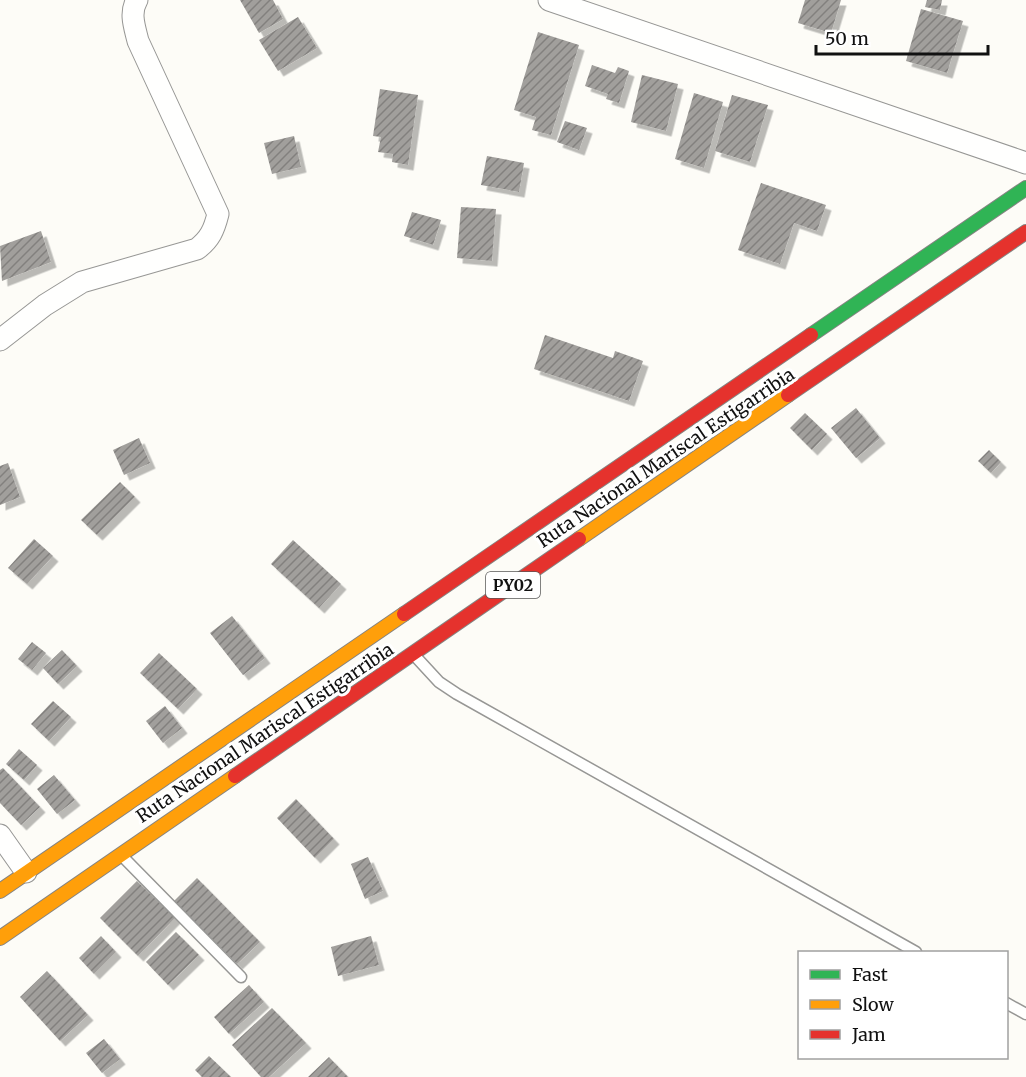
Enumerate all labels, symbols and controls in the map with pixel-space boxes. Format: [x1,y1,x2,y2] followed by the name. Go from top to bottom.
[816,18,988,56] scale bar
[825,27,869,50] text: 50 m
[533,362,799,553] street label: Ruta Nacional Mariscal Estigarribia
[486,572,540,598] road number: PY02
[132,637,398,828] street label: Ruta Nacional Mariscal Estigarribia
[798,951,1008,1059] legend
[852,963,888,986] text: Fast
[852,993,895,1016] text: Slow
[851,1023,886,1046] text: Jam

